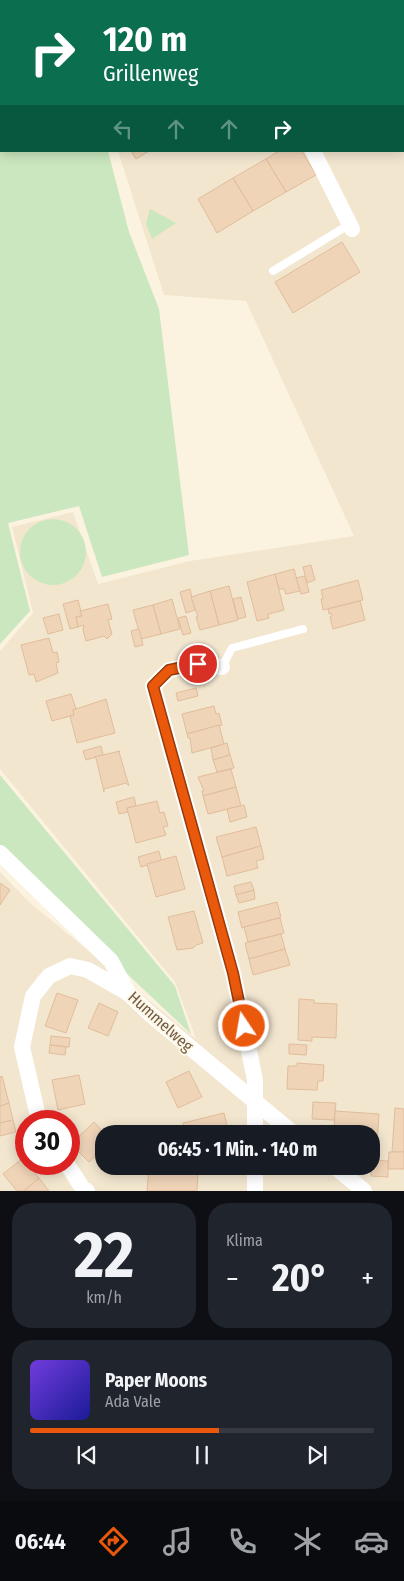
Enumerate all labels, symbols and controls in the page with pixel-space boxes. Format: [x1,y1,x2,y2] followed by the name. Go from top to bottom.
[103,18,187,60] text: 120 m
[20,20,85,85] icon: right
[103,60,198,87] text: Grillenweg
[109,115,137,143] icon: left
[162,115,190,143] icon: ahead
[215,115,243,143] icon: ahead
[268,115,296,143] icon: right
[177,643,219,685] pin
[184,650,212,678] icon: arrive
[124,987,197,1056] street label: Hummelweg
[217,999,269,1051] position arrow
[15,1110,80,1175] speed limit sign: 30
[158,1138,317,1161] text: 06:45 · 1 Min. · 140 m
[74,1216,134,1294] text: 22
[226,1231,263,1250] text: Klima
[272,1255,328,1301] text: 20°
[226,1262,239,1295] text: −
[361,1262,374,1295] text: +
[86,1288,122,1307] text: km/h
[105,1369,207,1392] text: Paper Moons
[105,1392,161,1411] text: Ada Vale
[73,1441,101,1469] icon: previous
[188,1441,216,1469] icon: pause
[303,1441,331,1469] icon: next
[96,1524,131,1559] icon: directions
[160,1524,195,1559] icon: music
[225,1524,260,1559] icon: phone
[290,1524,325,1559] icon: climate
[354,1524,389,1559] icon: car
[15,1528,66,1555] text: 06:44

